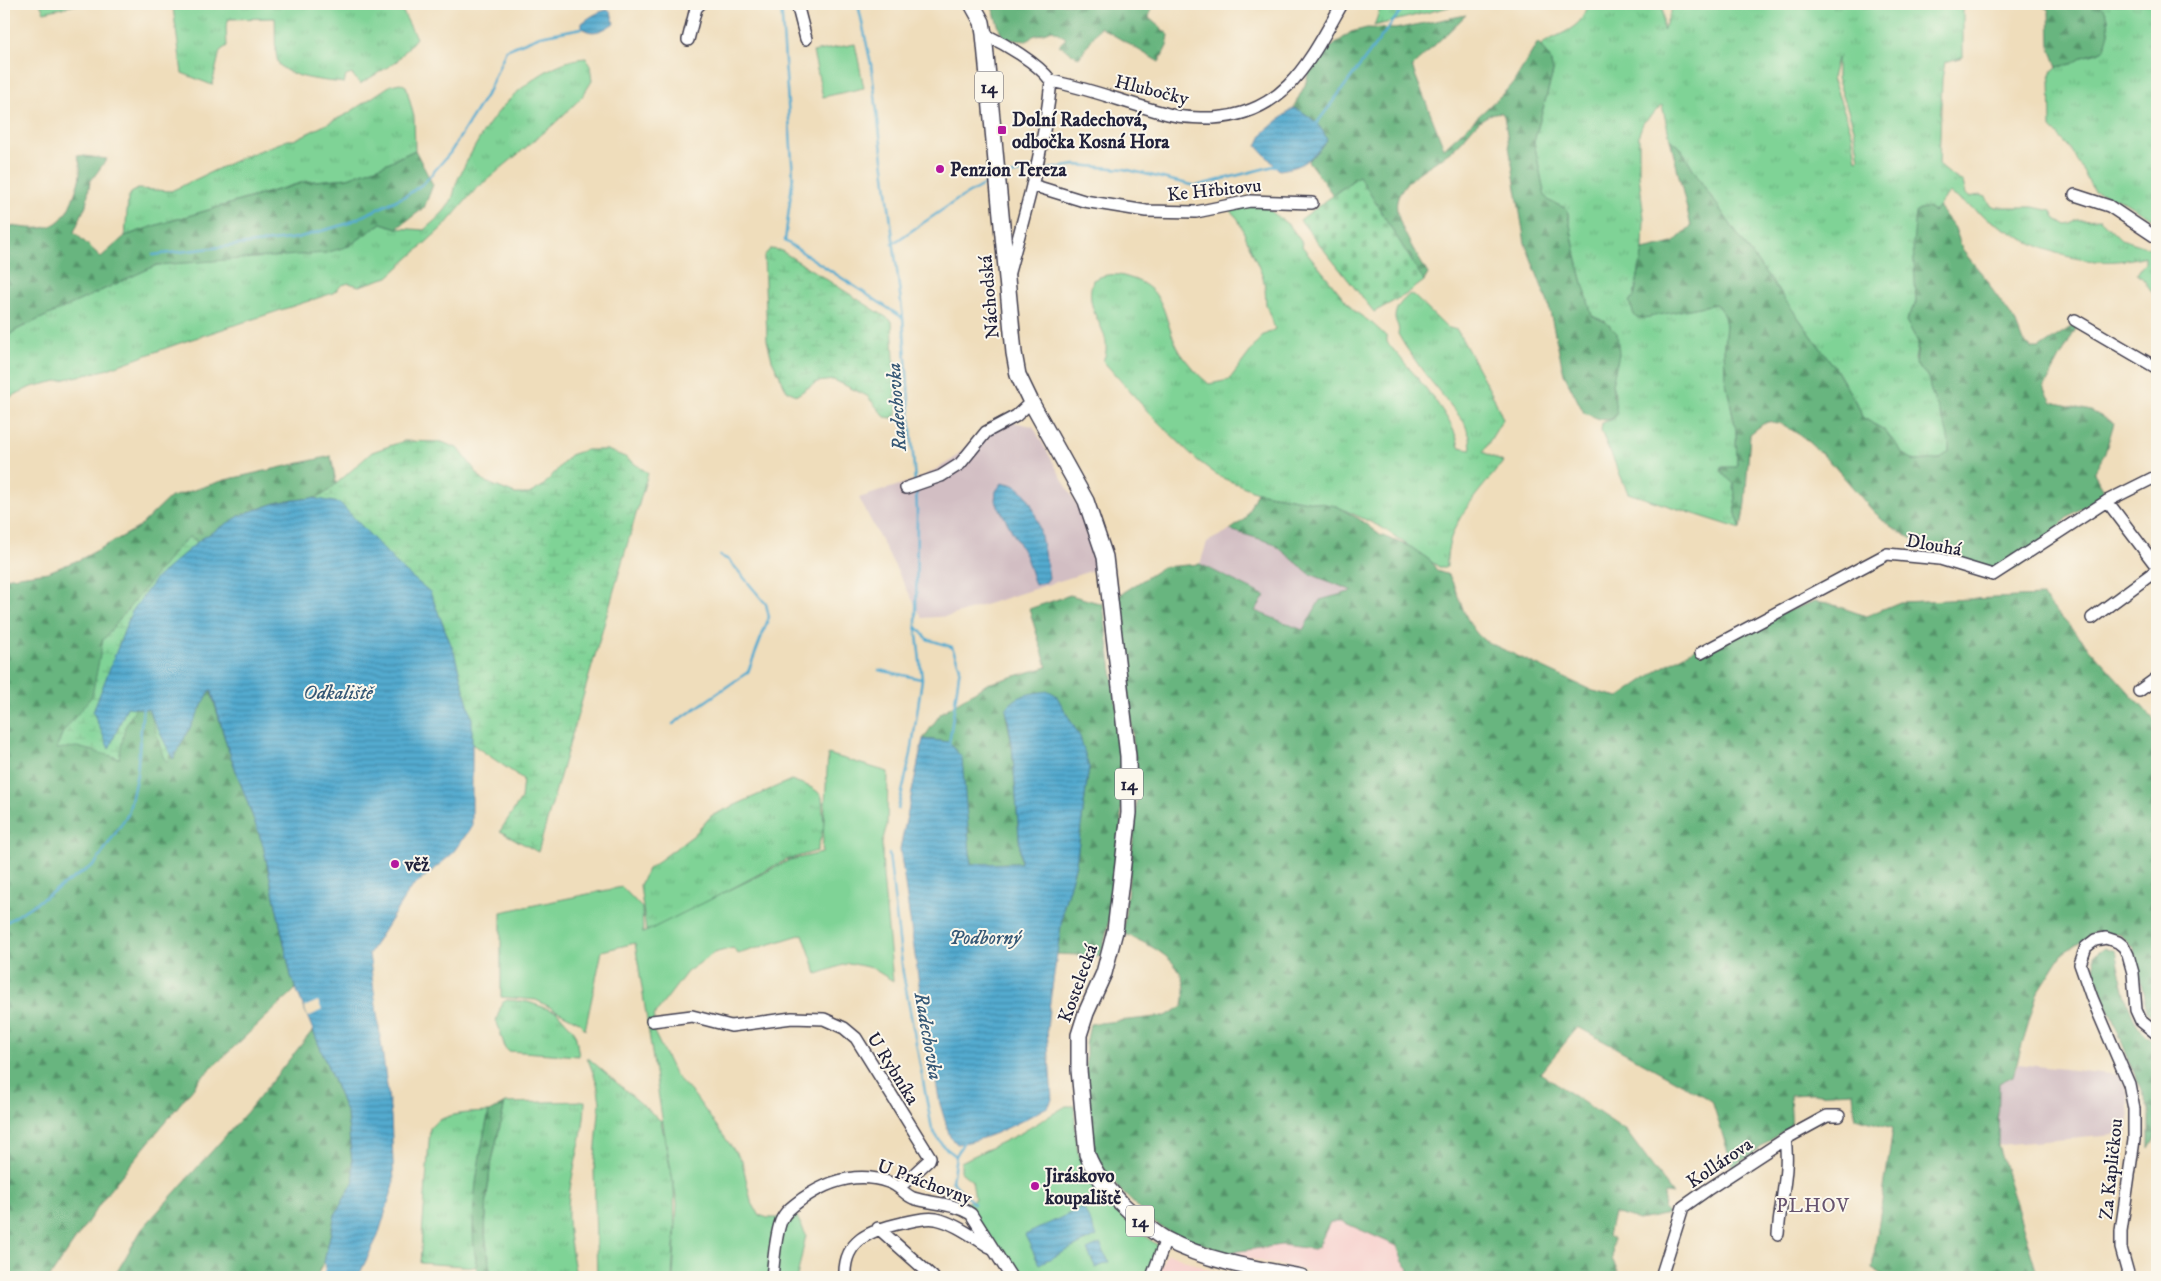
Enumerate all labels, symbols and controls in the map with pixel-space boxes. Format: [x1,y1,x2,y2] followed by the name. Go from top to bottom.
[1112,70,1192,111] street label: Hlubočky
[975,72,1003,102] road number: 14
[1012,109,1170,154] place label: Dolní Radechová, odbočka Kosná Hora
[996,124,1008,136] marker: Dolní Radechová, odbočka Kosná Hora
[950,159,1067,182] place label: Penzion Tereza
[934,163,946,175] marker: Penzion Tereza
[1166,174,1262,207] street label: Ke Hřbitovu
[974,254,1005,340] street label: Náchodská
[882,362,913,453] water label: Radechovka
[1904,529,1963,562] street label: Dlouhá
[303,681,376,706] water label: Odkaliště
[1115,769,1143,800] road number: 14
[404,854,430,877] place label: věž
[389,858,401,870] marker: věž
[949,926,1023,951] water label: Podborný
[1054,941,1103,1026] street label: Kostelecká
[907,989,948,1082] water label: Radechovka
[861,1028,924,1109] street label: U Rybníka
[2095,1117,2128,1221] street label: Za Kapličkou
[1683,1133,1757,1194] street label: Kollárova
[874,1155,976,1211] street label: U Práchovny
[1043,1165,1121,1210] place label: Jiráskovo koupaliště
[1029,1180,1041,1192] marker: Jiráskovo koupaliště
[1776,1194,1850,1219] district label: PLHOV
[1126,1206,1154,1236] road number: 14

